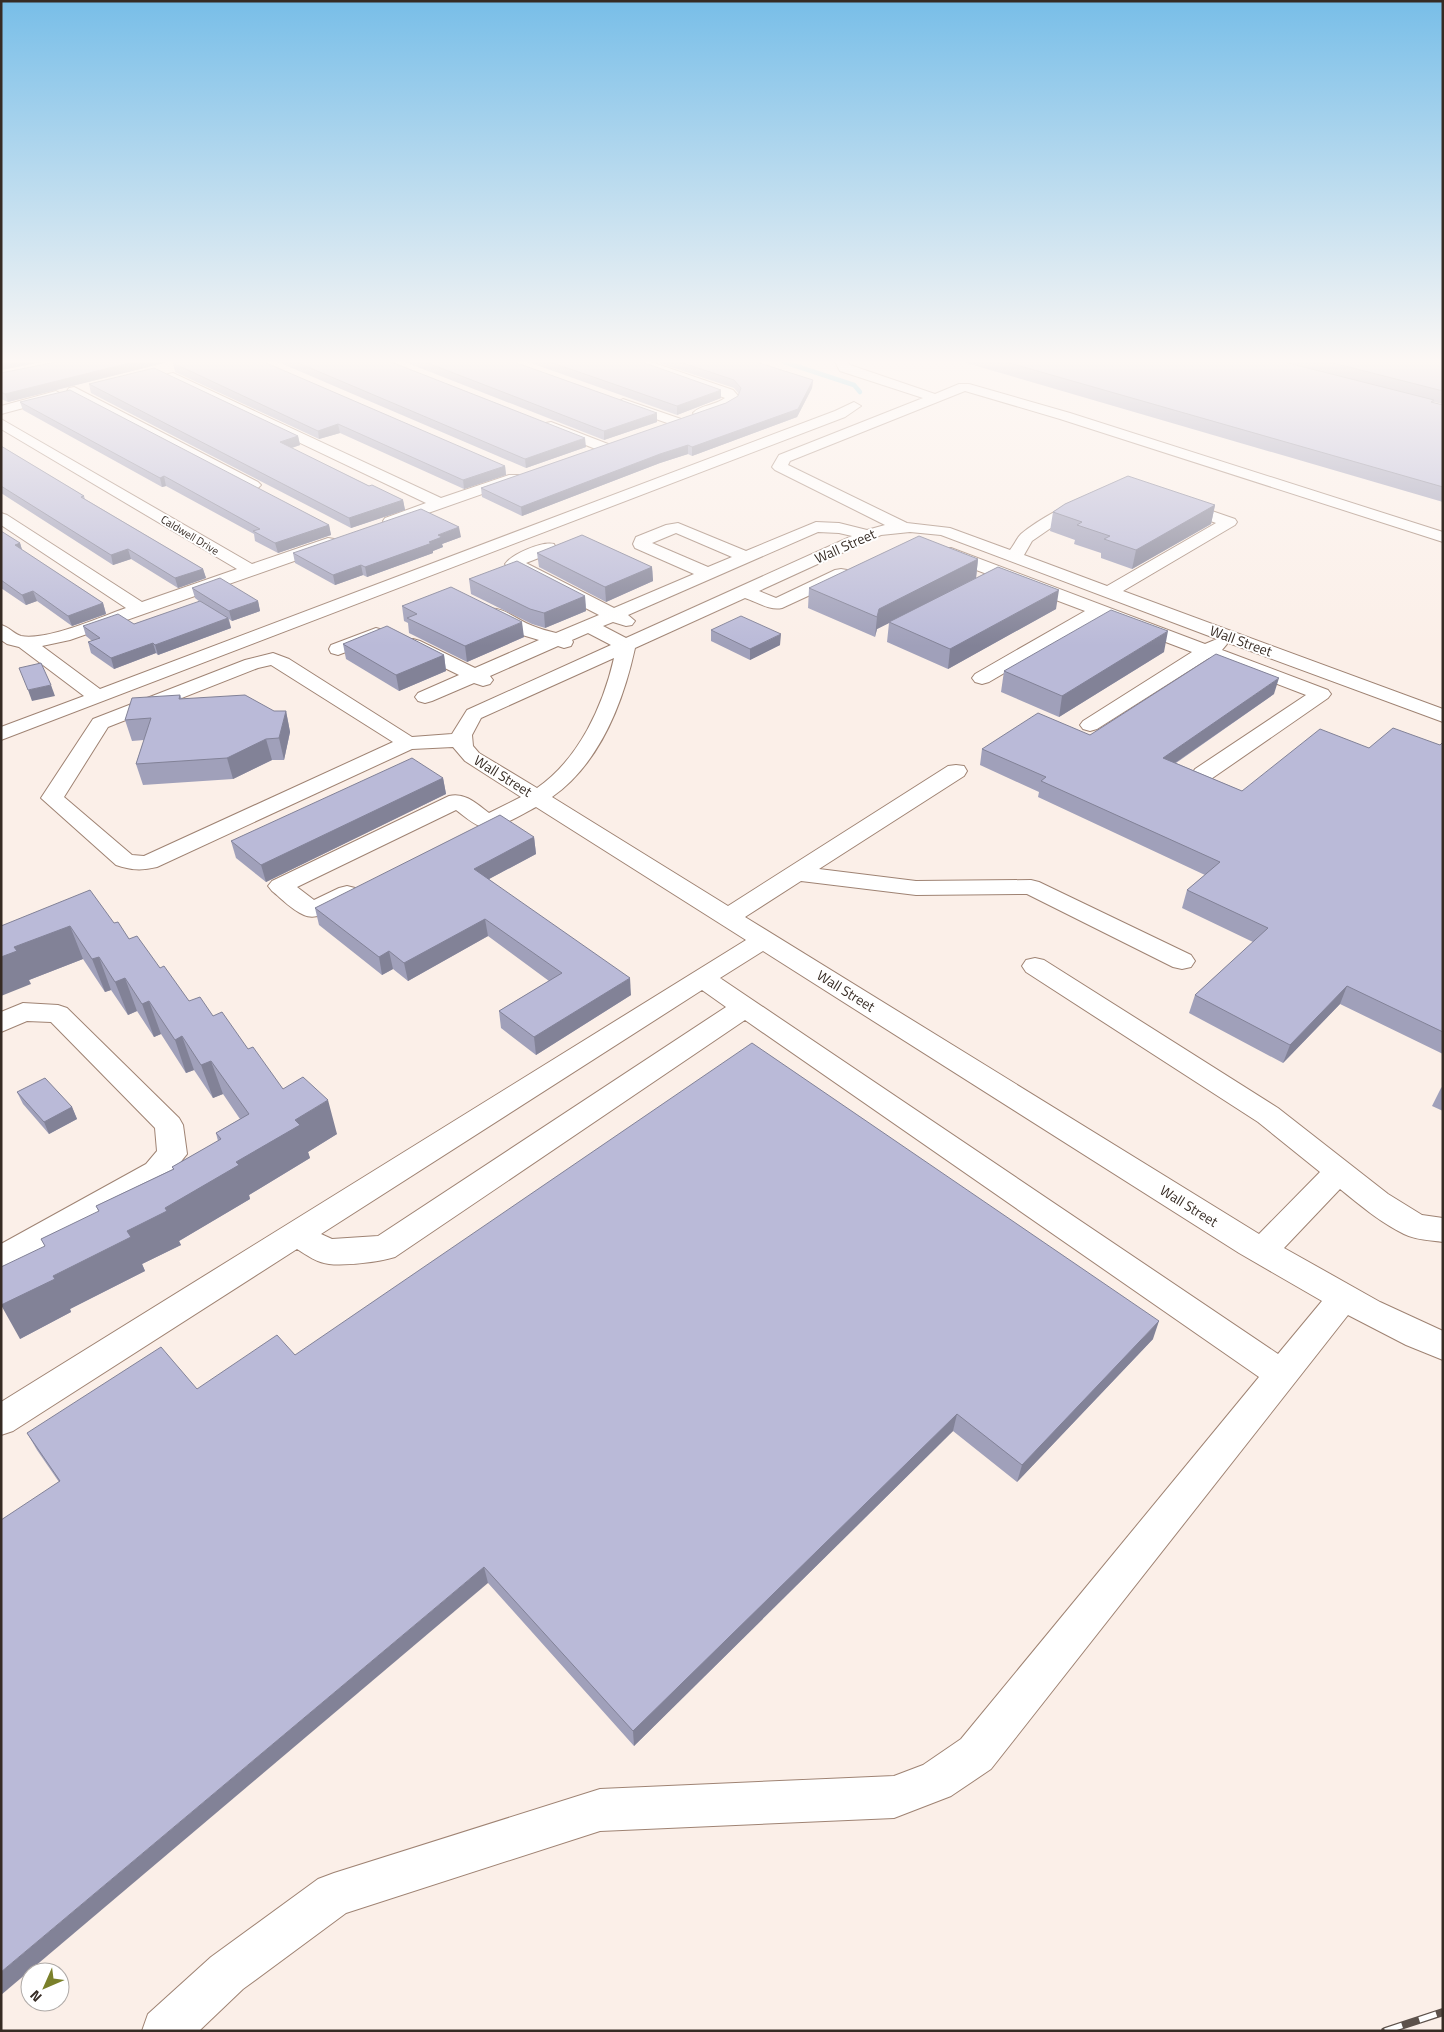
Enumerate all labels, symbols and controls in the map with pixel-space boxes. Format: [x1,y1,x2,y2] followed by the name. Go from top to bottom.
[158,511,222,559] street label: Caldwell Drive
[811,523,879,568] street label: Wall Street
[1207,620,1275,662] street label: Wall Street
[470,749,536,802] street label: Wall Street
[813,964,879,1017] street label: Wall Street
[1156,1179,1222,1232] street label: Wall Street
[20,1962,70,2012] north arrow
[25,1986,46,2007] text: N

